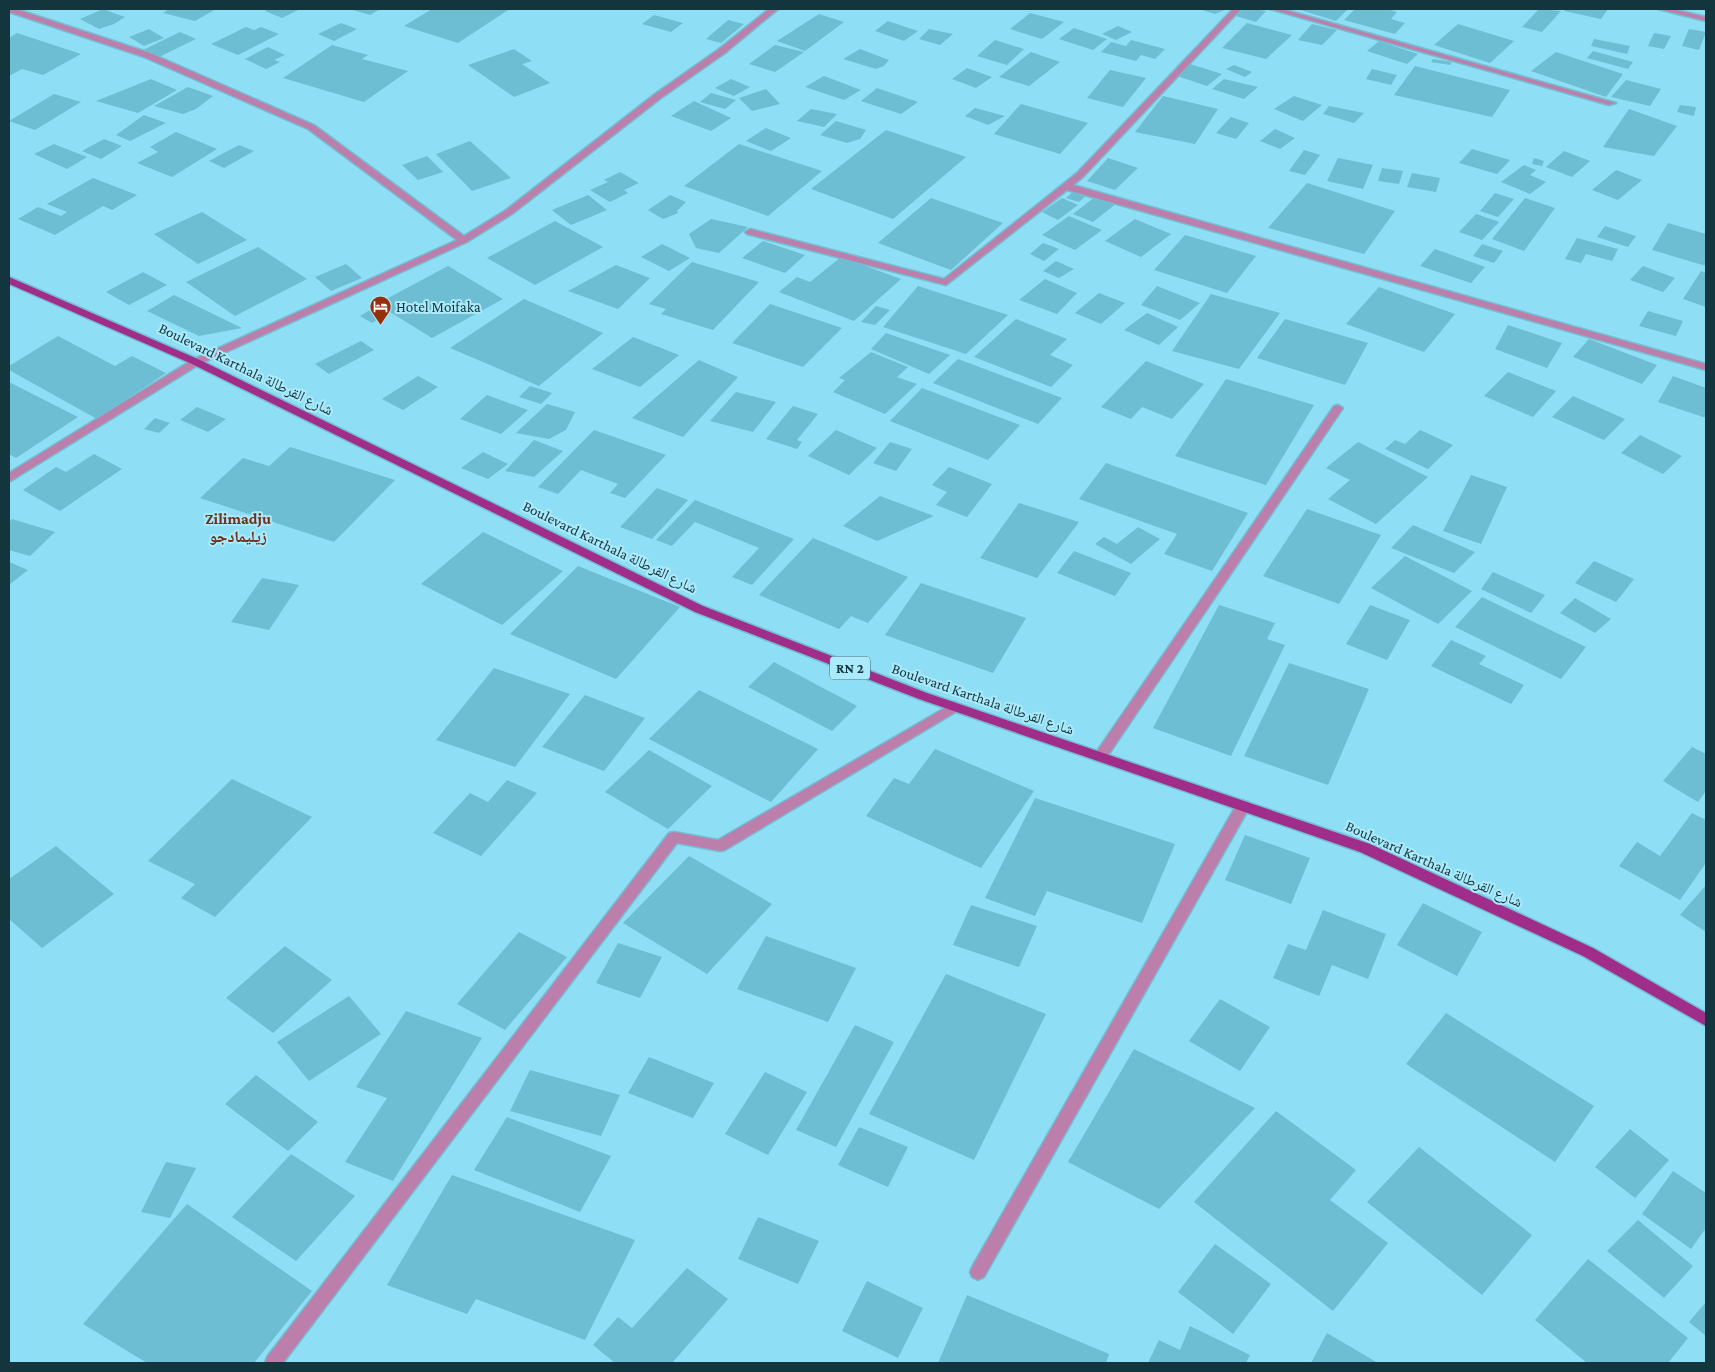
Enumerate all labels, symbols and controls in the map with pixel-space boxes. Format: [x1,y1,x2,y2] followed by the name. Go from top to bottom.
[368,295,392,326] hotel icon: Hotel Moifaka
[396,299,481,315] place label: Hotel Moifaka
[156,320,336,420] street label: Boulevard Karthala شارع القرطالة
[520,498,700,598] street label: Boulevard Karthala شارع القرطالة
[205,510,271,545] district label: Zilimadju زيليمادجو
[830,656,870,680] road number: RN 2
[889,660,1076,740] street label: Boulevard Karthala شارع القرطالة
[1342,818,1525,912] street label: Boulevard Karthala شارع القرطالة

